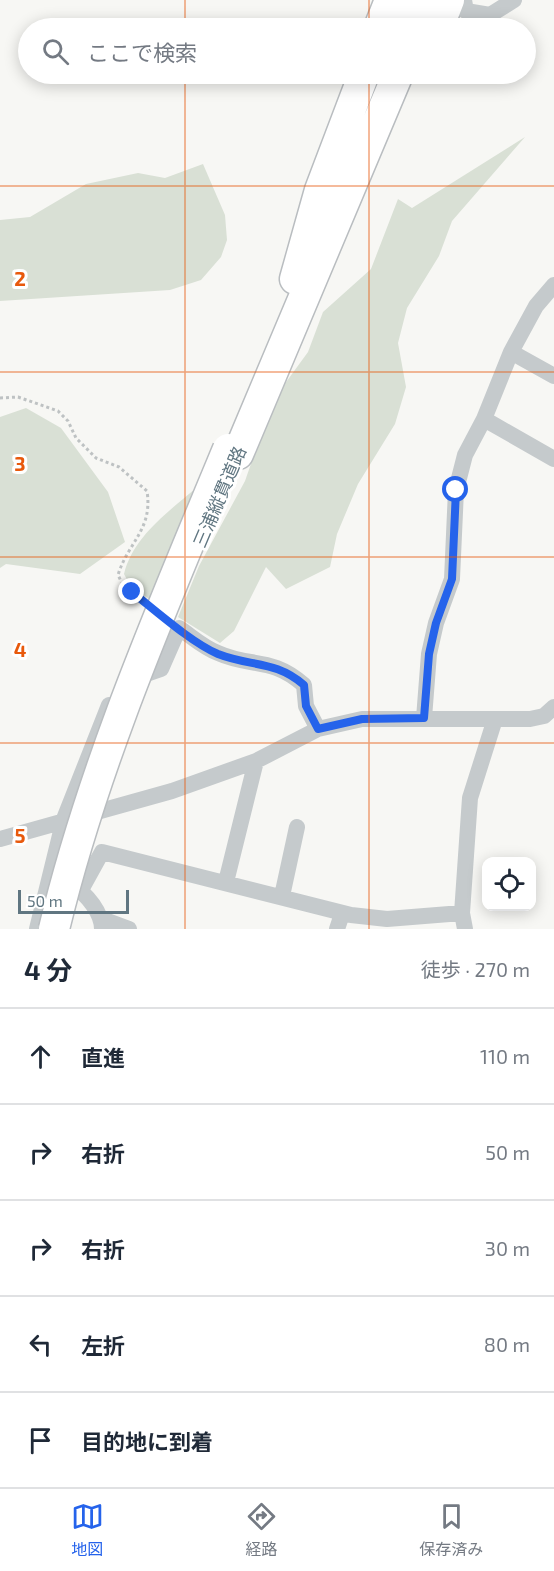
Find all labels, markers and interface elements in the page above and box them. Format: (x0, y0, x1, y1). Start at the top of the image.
search box (18, 18, 536, 84)
icon: search (39, 35, 72, 68)
text: ここで検索 (87, 39, 197, 65)
text: 2 (14, 266, 26, 290)
street label: 三浦縦貫道路 (188, 443, 250, 551)
text: 3 (14, 451, 26, 475)
route start (442, 476, 468, 502)
route end (118, 578, 144, 604)
text: 4 (14, 637, 27, 661)
text: 5 (14, 823, 26, 847)
map controls (482, 857, 536, 911)
button: locate (482, 857, 536, 911)
scale bar (18, 887, 129, 914)
text: 50 m (27, 891, 63, 910)
text: 4 分 (24, 954, 72, 985)
text: 徒歩 · 270 m (421, 957, 530, 981)
icon: ahead (24, 1040, 57, 1073)
text: 直進 (81, 1044, 125, 1070)
text: 110 m (480, 1044, 530, 1068)
icon: right (24, 1136, 57, 1169)
text: 右折 (81, 1140, 125, 1166)
text: 50 m (485, 1140, 530, 1164)
icon: right (24, 1232, 57, 1265)
text: 右折 (81, 1236, 125, 1262)
text: 30 m (485, 1236, 530, 1260)
icon: left (24, 1328, 57, 1361)
text: 左折 (81, 1332, 125, 1358)
text: 80 m (484, 1332, 530, 1356)
icon: arrive (24, 1424, 57, 1457)
text: 目的地に到着 (81, 1428, 213, 1454)
tab: 地図 (71, 1500, 104, 1560)
tab: 経路 (245, 1500, 278, 1560)
tab: 保存済み (419, 1500, 483, 1560)

